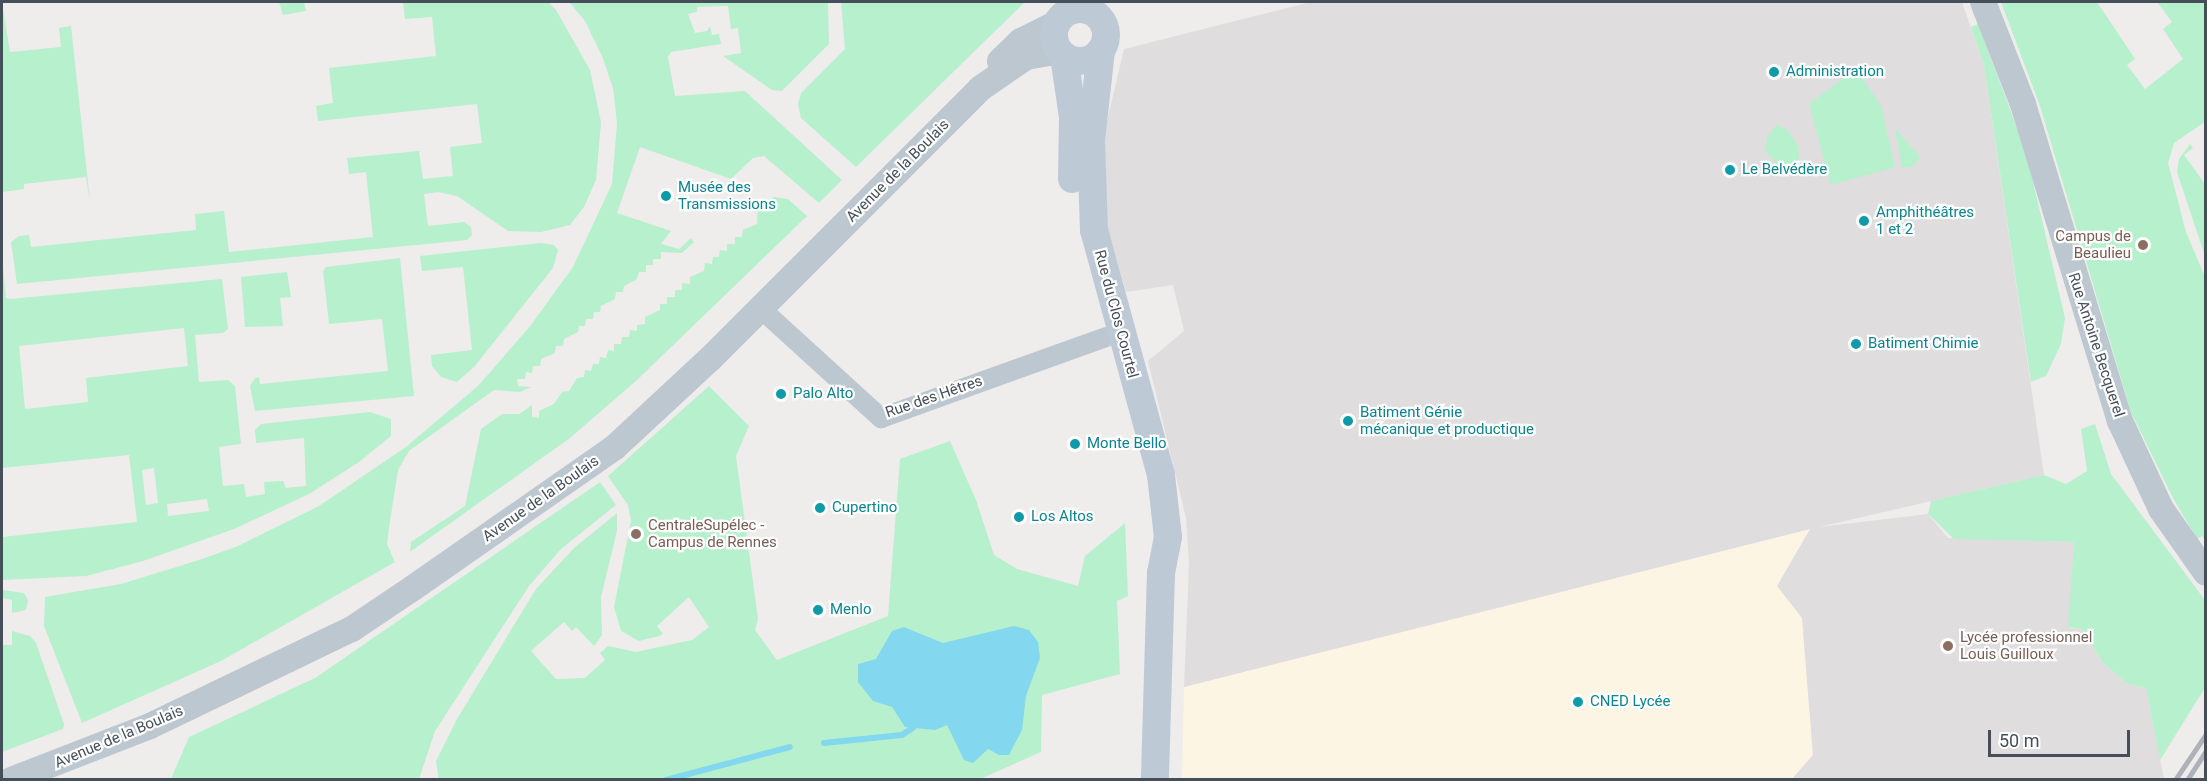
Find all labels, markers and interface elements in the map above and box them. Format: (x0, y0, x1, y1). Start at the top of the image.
place label: Administration (1786, 63, 1884, 81)
marker: Administration (1767, 65, 1781, 79)
street label: Avenue de la Boulais (843, 116, 953, 226)
place label: Le Belvédère (1742, 161, 1827, 179)
marker: Le Belvédère (1723, 163, 1737, 177)
place label: Musée des Transmissions (678, 178, 776, 213)
marker: Musée des Transmissions (659, 189, 673, 203)
place label: Amphithéâtres 1 et 2 (1876, 203, 1974, 238)
marker: Amphithéâtres 1 et 2 (1857, 214, 1871, 228)
place label: Campus de Beaulieu (2055, 227, 2131, 262)
marker: Campus de Beaulieu (2136, 238, 2150, 252)
street label: Rue du Clos Courtel (1090, 248, 1142, 380)
street label: Rue Antoine Becquerel (2064, 271, 2128, 419)
place label: Batiment Chimie (1868, 335, 1979, 353)
marker: Batiment Chimie (1849, 337, 1863, 351)
street label: Rue des Hêtres (883, 372, 985, 422)
place label: Palo Alto (793, 385, 853, 403)
marker: Palo Alto (774, 387, 788, 401)
place label: Batiment Génie mécanique et productique (1360, 403, 1534, 438)
marker: Batiment Génie mécanique et productique (1341, 414, 1355, 428)
place label: Monte Bello (1087, 435, 1167, 453)
marker: Monte Bello (1068, 437, 1082, 451)
street label: Avenue de la Boulais (479, 452, 603, 546)
place label: Cupertino (832, 499, 897, 517)
marker: Cupertino (813, 501, 827, 515)
place label: Los Altos (1031, 508, 1094, 526)
marker: Los Altos (1012, 510, 1026, 524)
place label: CentraleSupélec - Campus de Rennes (648, 516, 777, 551)
marker: CentraleSupélec - Campus de Rennes (629, 527, 643, 541)
place label: Menlo (830, 601, 872, 619)
marker: Menlo (811, 603, 825, 617)
place label: Lycée professionnel Louis Guilloux (1960, 628, 2092, 663)
marker: Lycée professionnel Louis Guilloux (1941, 639, 1955, 653)
place label: CNED Lycée (1590, 693, 1670, 711)
marker: CNED Lycée (1571, 695, 1585, 709)
street label: Avenue de la Boulais (52, 702, 186, 772)
scale bar (1991, 718, 2134, 756)
text: 50 m (1999, 730, 2039, 751)

